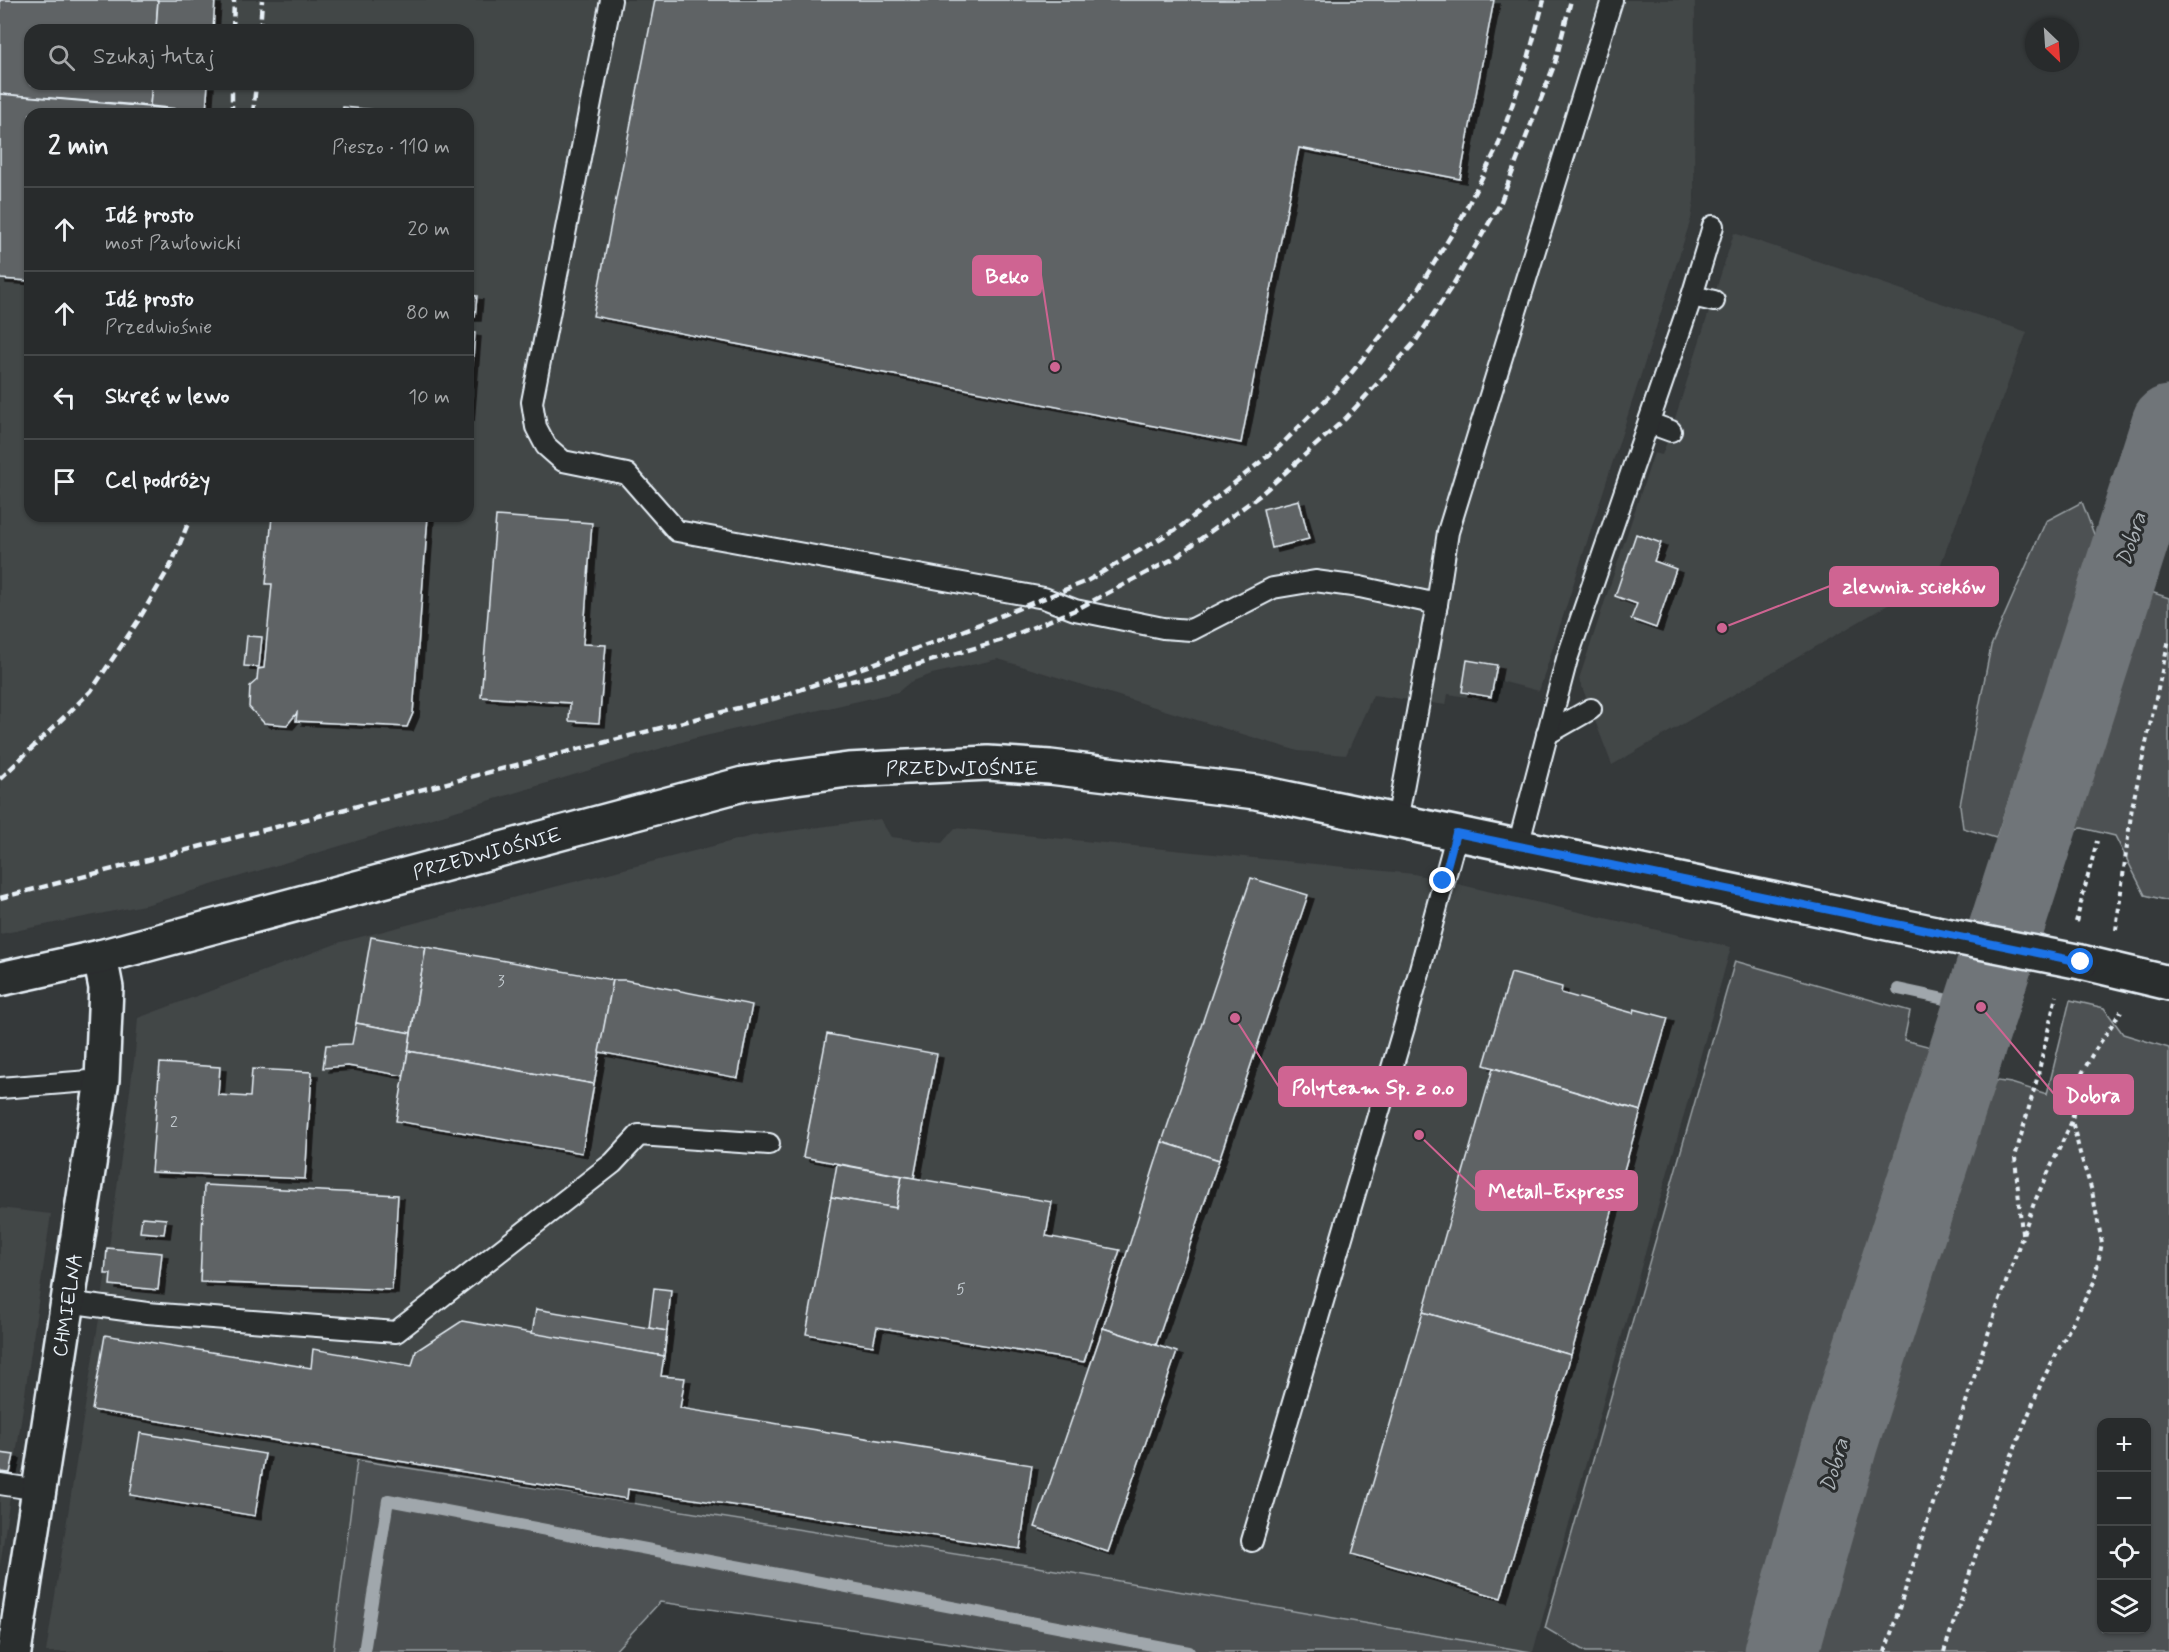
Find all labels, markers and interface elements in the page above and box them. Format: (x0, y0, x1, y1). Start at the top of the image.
north arrow (2025, 18, 2079, 72)
search box (24, 24, 474, 90)
icon: search (45, 41, 78, 74)
text: Szukaj tutaj (93, 43, 215, 71)
text: 2 min (48, 130, 109, 164)
text: Pieszo · 110 m (332, 134, 450, 161)
text: Idź prosto (105, 202, 194, 230)
icon: ahead (48, 213, 81, 246)
text: 20 m (407, 216, 450, 243)
text: most Pawłowicki (105, 230, 241, 257)
callout: Beko (973, 256, 1041, 295)
text: Beko (985, 263, 1029, 291)
text: Idź prosto (105, 286, 194, 314)
icon: ahead (48, 297, 81, 330)
text: 80 m (406, 300, 450, 327)
text: Przedwiośnie (105, 314, 212, 341)
icon: left (48, 381, 81, 414)
text: Skręć w lewo (105, 383, 230, 411)
text: 10 m (408, 384, 450, 411)
icon: arrive (48, 465, 81, 498)
text: Cel podróży (105, 467, 210, 495)
water label: Dobra (2110, 509, 2154, 570)
callout: zlewnia scieków (1830, 567, 1998, 606)
text: zlewnia scieków (1842, 573, 1986, 601)
street label: PRZEDWIOŚNIE (886, 756, 1038, 783)
street label: PRZEDWIOŚNIE (410, 822, 565, 887)
route end (1429, 867, 1455, 893)
route start (2067, 948, 2093, 974)
house number: 3 (497, 971, 505, 992)
callout: Polyteam Sp. z o.o (1279, 1067, 1466, 1106)
text: Polyteam Sp. z o.o (1292, 1074, 1454, 1102)
callout: Dobra (2054, 1075, 2133, 1114)
text: Dobra (2066, 1082, 2120, 1110)
house number: 2 (170, 1112, 178, 1133)
callout: Metall-Express (1476, 1171, 1637, 1210)
text: Metall-Express (1488, 1178, 1625, 1206)
street label: CHMIELNA (47, 1251, 90, 1359)
house number: 5 (956, 1279, 966, 1300)
map controls (2097, 1418, 2151, 1634)
button: + (2097, 1418, 2151, 1472)
water label: Dobra (1814, 1435, 1856, 1495)
button: − (2097, 1472, 2151, 1526)
button: locate (2097, 1526, 2151, 1580)
button: layers (2097, 1580, 2151, 1634)

